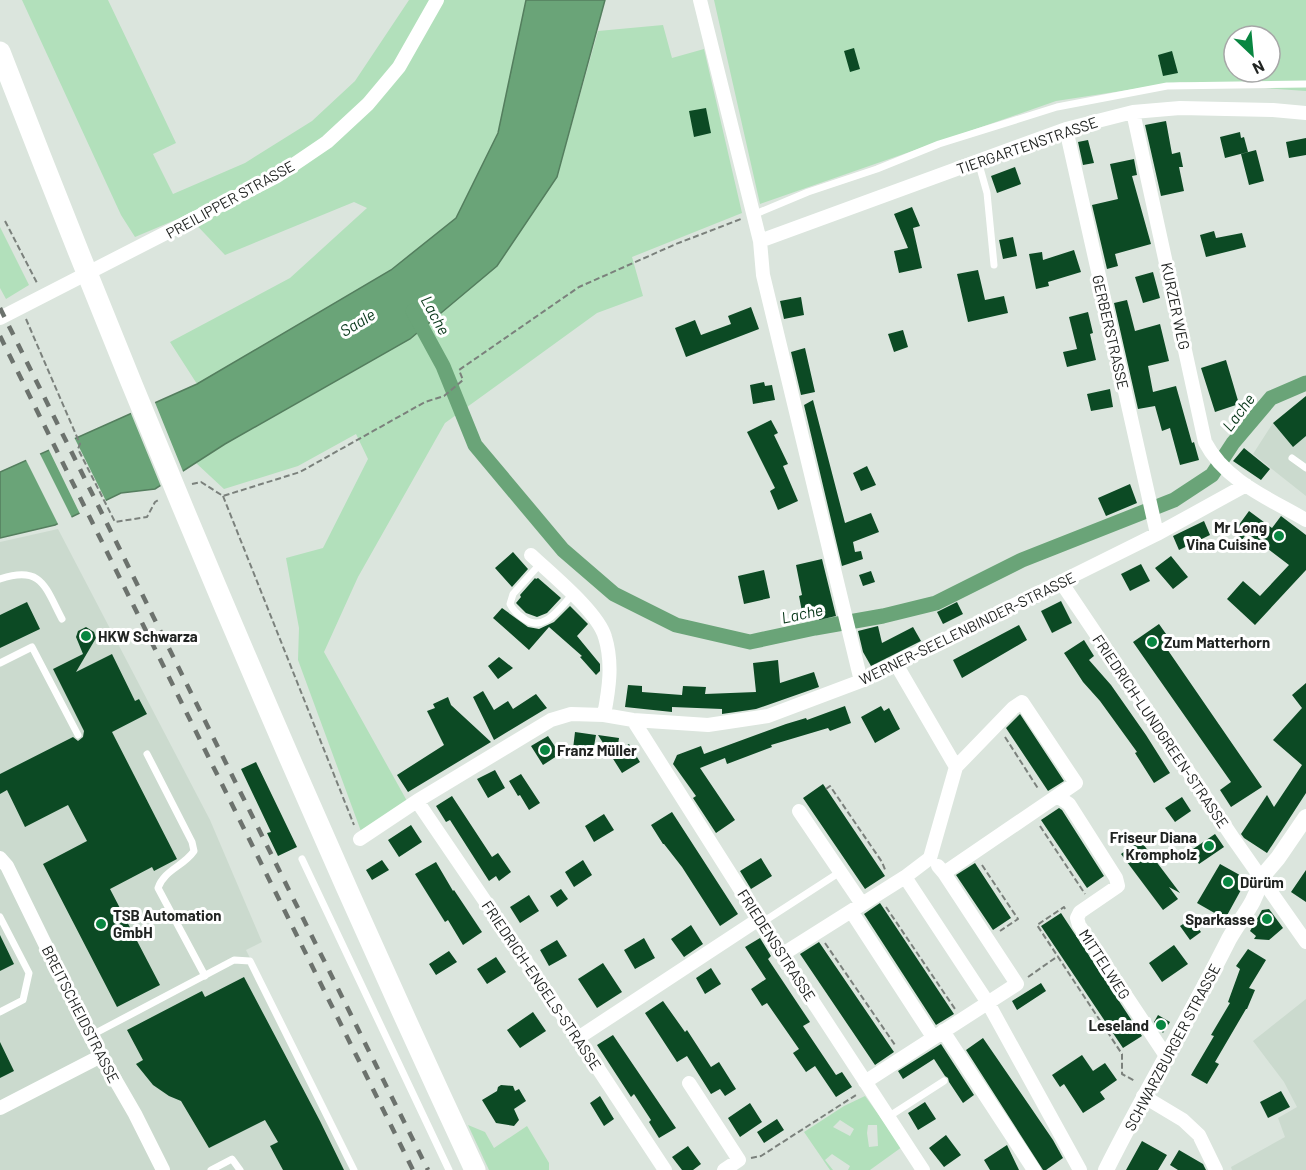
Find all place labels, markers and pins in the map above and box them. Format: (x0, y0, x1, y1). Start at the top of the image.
place label: Mr Long Vina Cuisine (1186, 518, 1267, 553)
marker: Mr Long Vina Cuisine (1272, 529, 1286, 543)
place label: HKW Schwarza (98, 627, 198, 645)
marker: HKW Schwarza (79, 629, 93, 643)
place label: Zum Matterhorn (1164, 633, 1270, 651)
marker: Zum Matterhorn (1145, 635, 1159, 649)
place label: Franz Müller (557, 741, 637, 759)
marker: Franz Müller (538, 743, 552, 757)
place label: Friseur Diana Krompholz (1110, 828, 1197, 863)
marker: Friseur Diana Krompholz (1202, 839, 1216, 853)
place label: Dürüm (1240, 873, 1284, 891)
marker: Dürüm (1221, 875, 1235, 889)
place label: TSB Automation GmbH (113, 906, 221, 941)
place label: Sparkasse (1185, 910, 1255, 928)
marker: Sparkasse (1260, 912, 1274, 926)
marker: TSB Automation GmbH (94, 917, 108, 931)
place label: Leseland (1088, 1016, 1149, 1034)
marker: Leseland (1154, 1018, 1168, 1032)

